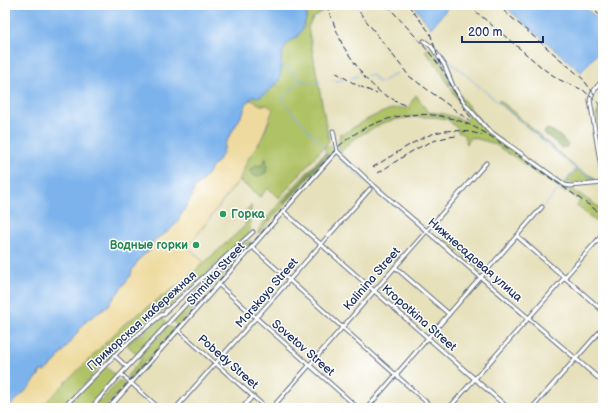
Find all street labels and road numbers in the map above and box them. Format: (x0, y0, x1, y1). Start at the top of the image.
street label: Нижнесадовая улица (425, 215, 525, 305)
street label: Shmidta Street (184, 239, 248, 309)
street label: Kalinina Street (340, 244, 404, 314)
street label: Morskaya Street (233, 255, 302, 331)
street label: Приморская набережная (84, 268, 200, 374)
street label: Kropotkina Street (379, 281, 460, 355)
street label: Sovetov Street (268, 317, 338, 380)
street label: Pobedy Street (195, 332, 262, 393)

